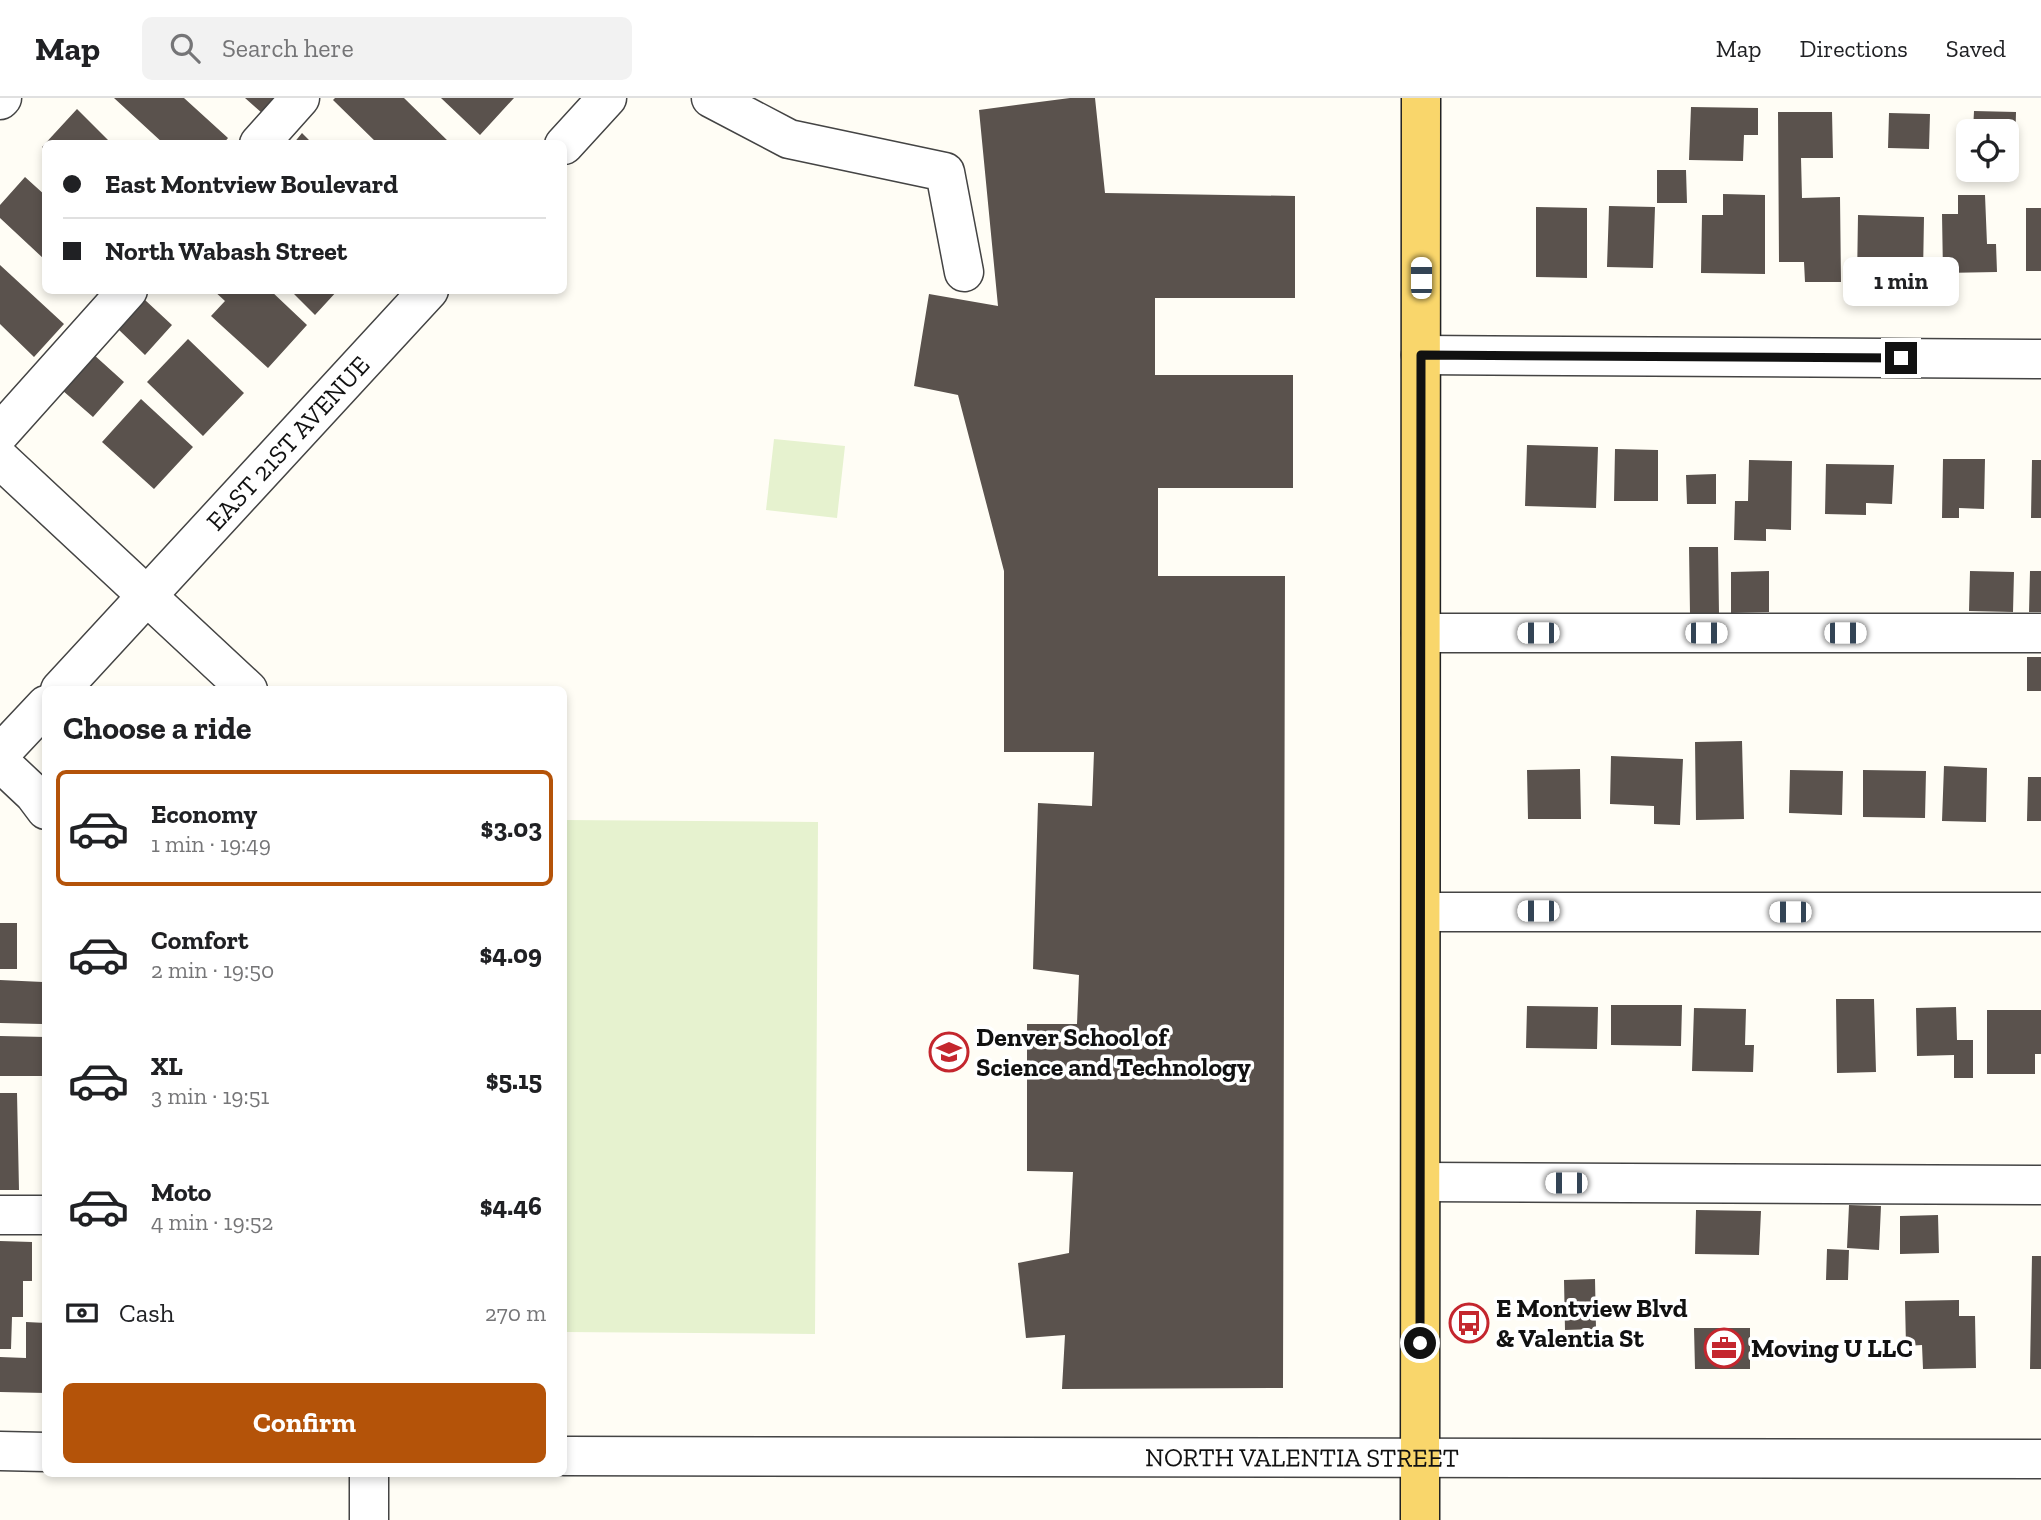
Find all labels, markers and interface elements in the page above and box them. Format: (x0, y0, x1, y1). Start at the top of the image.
search box (142, 17, 632, 80)
text: Map (35, 29, 100, 68)
icon: search (166, 29, 204, 67)
text: Search here (222, 32, 354, 64)
text: Map (1716, 34, 1762, 63)
text: Directions (1800, 34, 1908, 63)
text: Saved (1946, 34, 2006, 63)
map controls (1956, 119, 2019, 182)
button: locate (1956, 119, 2019, 182)
text: East Montview Boulevard (105, 168, 398, 200)
text: North Wabash Street (105, 235, 347, 267)
car (1411, 257, 1432, 299)
callout: 1 min (1843, 257, 1959, 306)
text: 1 min (1874, 267, 1928, 295)
route end (1885, 342, 1917, 374)
street label: EAST 21ST AVENUE (199, 349, 376, 537)
car (1518, 623, 1560, 644)
car (1686, 623, 1728, 644)
car (1825, 623, 1867, 644)
text: Choose a ride (63, 709, 251, 747)
icon: car (67, 797, 130, 860)
text: Economy (151, 798, 257, 830)
text: $3.03 (481, 812, 542, 844)
text: 1 min · 19:49 (151, 830, 271, 858)
car (1518, 901, 1560, 922)
car (1770, 902, 1812, 923)
icon: car (67, 923, 130, 986)
text: Comfort (151, 924, 248, 956)
text: $4.09 (480, 938, 542, 970)
text: 2 min · 19:50 (151, 956, 274, 984)
place label: Denver School of Science and Technology (976, 1021, 1251, 1083)
school or university icon: Denver School of Science and Technology (928, 1031, 970, 1073)
icon: car (67, 1049, 130, 1112)
text: XL (151, 1050, 183, 1082)
text: $5.15 (486, 1064, 542, 1096)
text: 3 min · 19:51 (151, 1082, 269, 1110)
car (1546, 1173, 1588, 1194)
icon: car (67, 1175, 130, 1238)
text: Moto (151, 1176, 211, 1208)
text: $4.46 (480, 1190, 542, 1222)
text: 4 min · 19:52 (151, 1208, 273, 1236)
place label: E Montview Blvd & Valentia St (1496, 1292, 1688, 1354)
icon: cash (63, 1294, 101, 1332)
text: Cash (119, 1297, 174, 1329)
text: 270 m (485, 1299, 546, 1327)
bus stop icon: E Montview Blvd & Valentia St (1448, 1302, 1490, 1344)
route start (1404, 1327, 1436, 1359)
office icon: Moving U LLC (1703, 1327, 1745, 1369)
place label: Moving U LLC (1751, 1332, 1913, 1364)
button: Confirm (63, 1383, 546, 1463)
street label: NORTH VALENTIA STREET (1145, 1441, 1459, 1474)

